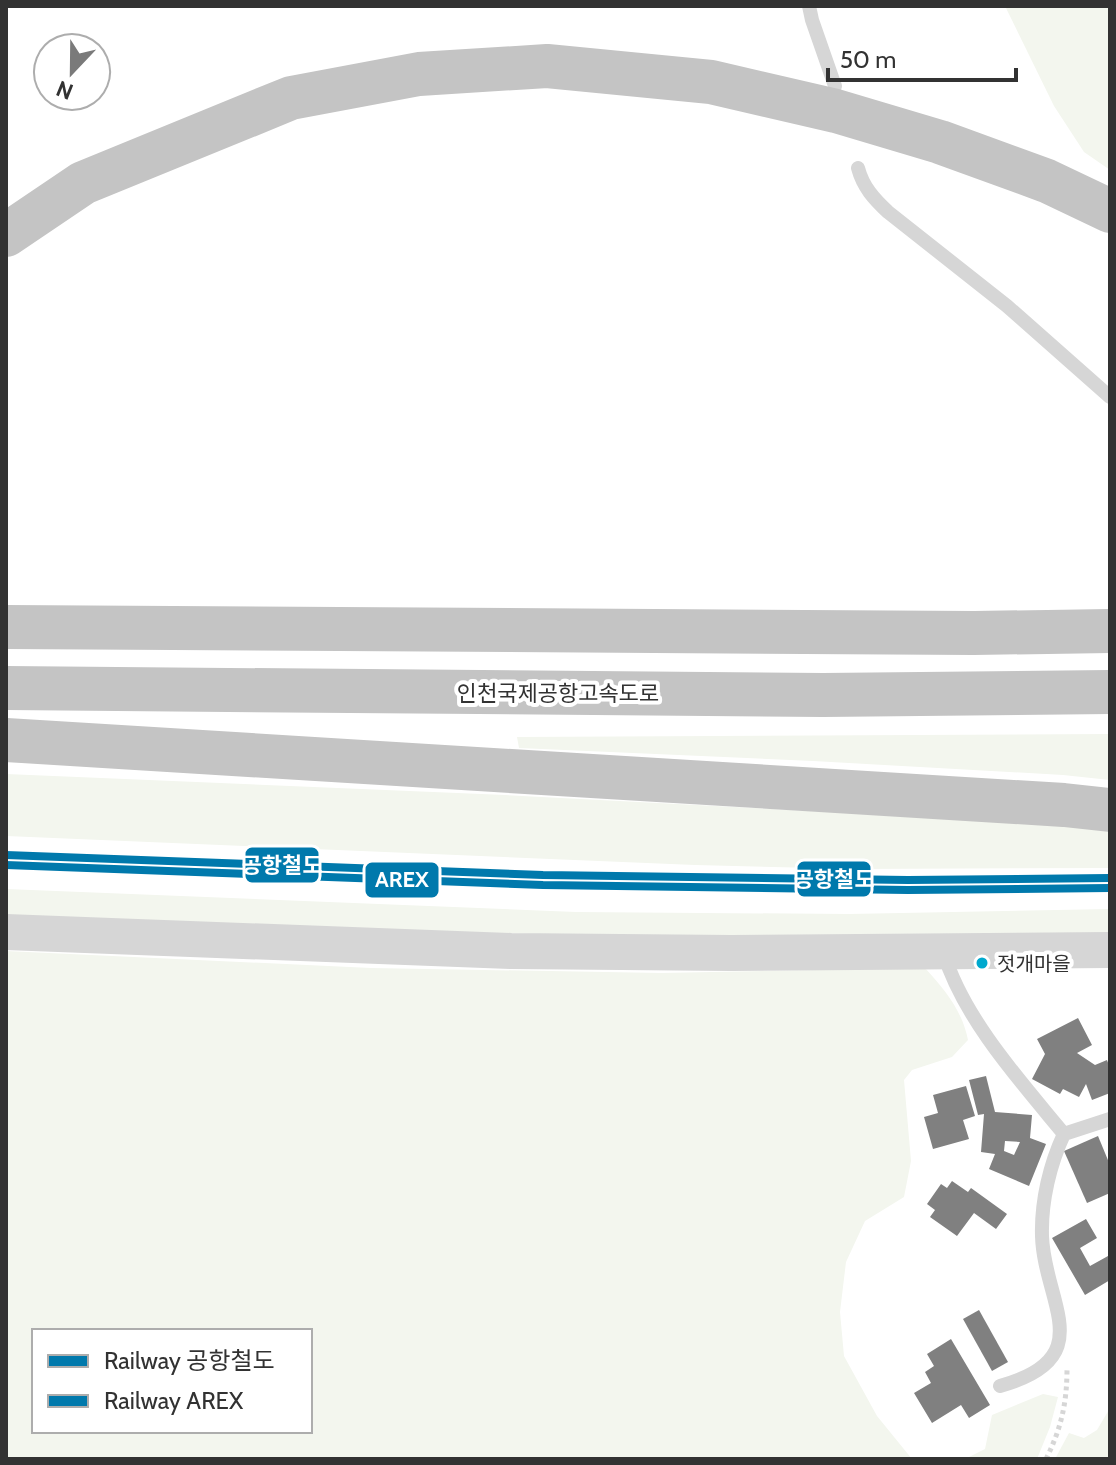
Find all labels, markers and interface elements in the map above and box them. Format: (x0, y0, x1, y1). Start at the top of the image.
north arrow (32, 32, 112, 112)
scale bar (828, 32, 1016, 82)
text: 50 m (840, 45, 896, 74)
text: N (52, 75, 77, 106)
street label: 인천국제공항고속도로 (457, 680, 659, 707)
line badge: 공항철도 (244, 846, 320, 884)
text: 공항철도 (242, 852, 322, 879)
line badge: 공항철도 (796, 860, 872, 898)
line badge: AREX (364, 861, 440, 899)
text: AREX (375, 866, 429, 893)
text: 공항철도 (794, 866, 874, 893)
place label: 젓개마을 (997, 952, 1071, 976)
marker: 젓개마을 (974, 955, 990, 971)
legend (32, 1329, 312, 1433)
text: Railway 공항철도 (104, 1346, 275, 1375)
text: Railway AREX (104, 1386, 244, 1415)

